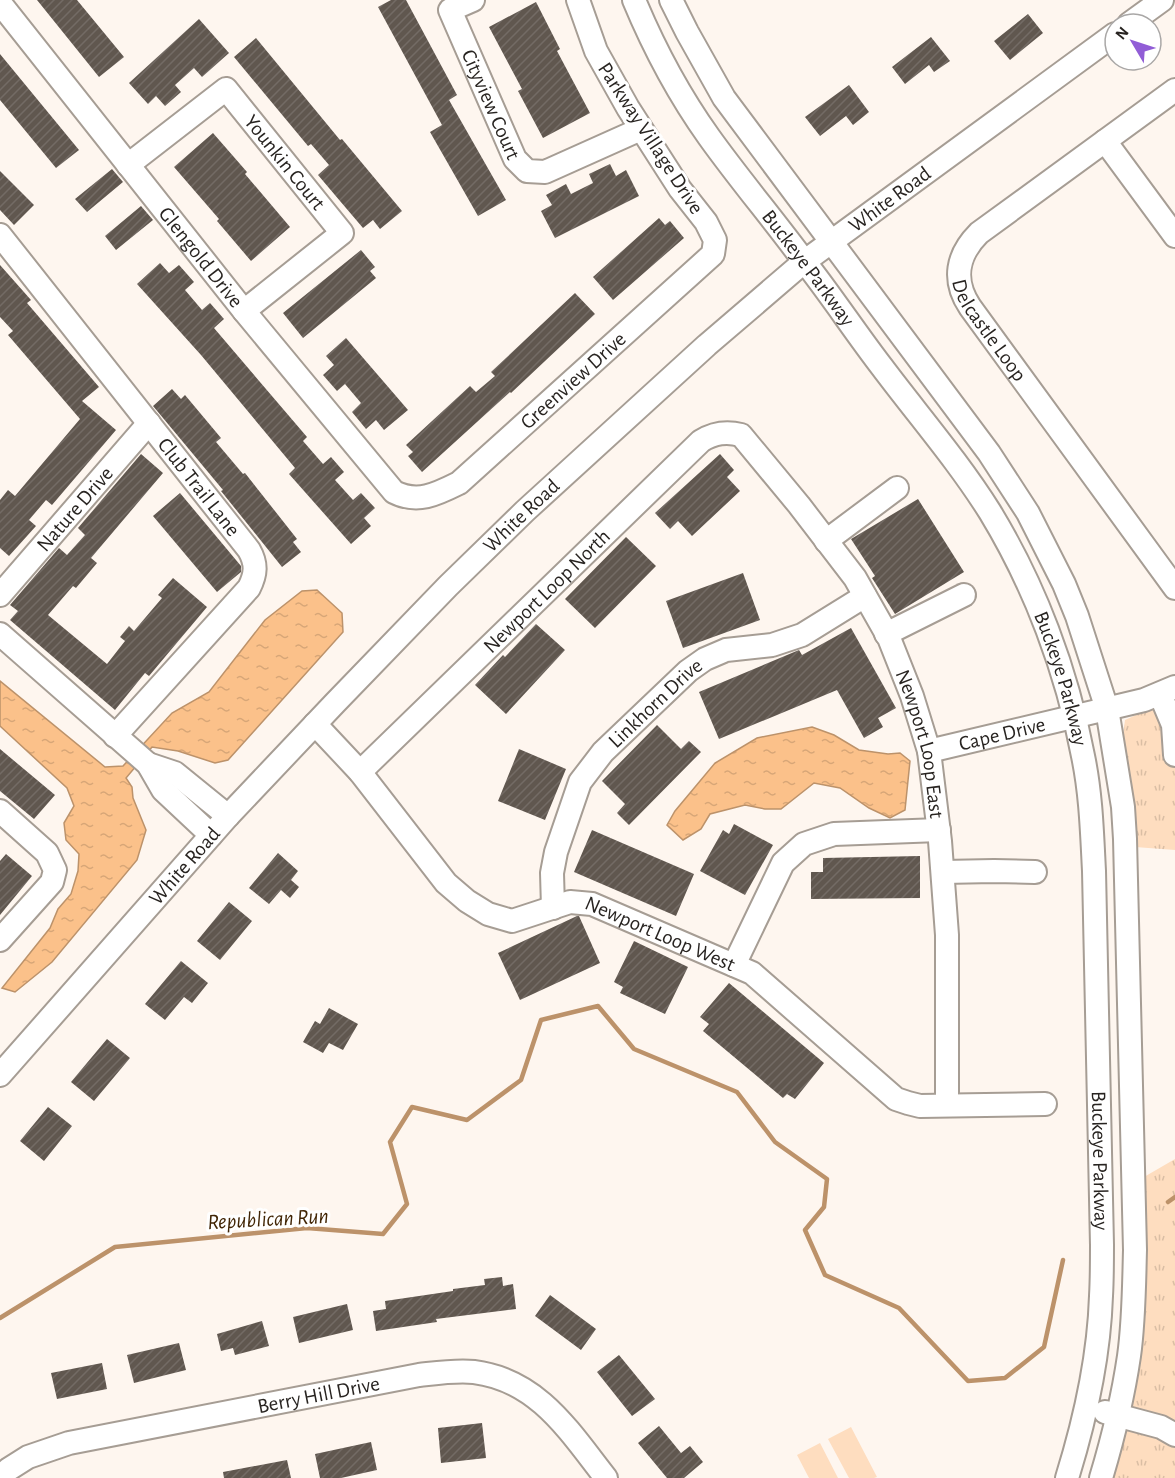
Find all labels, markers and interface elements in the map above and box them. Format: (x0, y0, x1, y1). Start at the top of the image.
north arrow (1103, 12, 1163, 72)
text: N (1112, 24, 1132, 43)
street label: Cityview Court (458, 46, 524, 163)
street label: Parkway Village Drive (594, 59, 707, 218)
street label: Younkin Court (240, 111, 329, 214)
street label: White Road (845, 163, 935, 236)
street label: Glengold Drive (155, 203, 247, 312)
street label: Buckeye Parkway (758, 206, 858, 330)
street label: Delcastle Loop (948, 277, 1030, 385)
street label: Greenview Drive (517, 328, 630, 433)
street label: Club Trail Lane (154, 434, 244, 540)
street label: Nature Drive (33, 463, 117, 556)
street label: White Road (479, 475, 564, 556)
street label: Newport Loop North (480, 525, 614, 657)
street label: Buckeye Parkway (1030, 608, 1091, 748)
street label: Linkhorn Drive (605, 654, 706, 752)
street label: Newport Loop East (892, 667, 947, 820)
street label: Cape Drive (957, 714, 1047, 755)
street label: White Road (145, 823, 224, 909)
street label: Newport Loop West (582, 892, 738, 975)
street label: Buckeye Parkway (1088, 1091, 1112, 1231)
water label: Republican Run (207, 1205, 329, 1234)
street label: Berry Hill Drive (256, 1373, 381, 1417)

